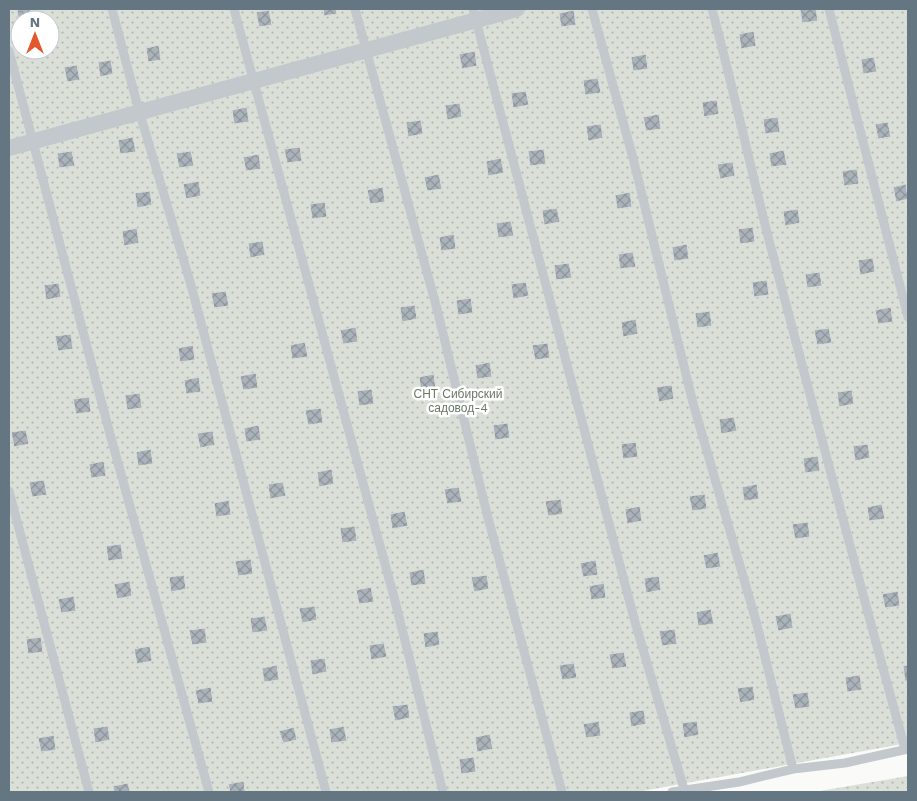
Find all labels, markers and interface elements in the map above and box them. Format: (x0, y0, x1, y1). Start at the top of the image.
north arrow (10, 10, 60, 60)
text: N (30, 14, 40, 30)
park label: СНТ Сибирский садовод-4 (413, 387, 503, 415)

